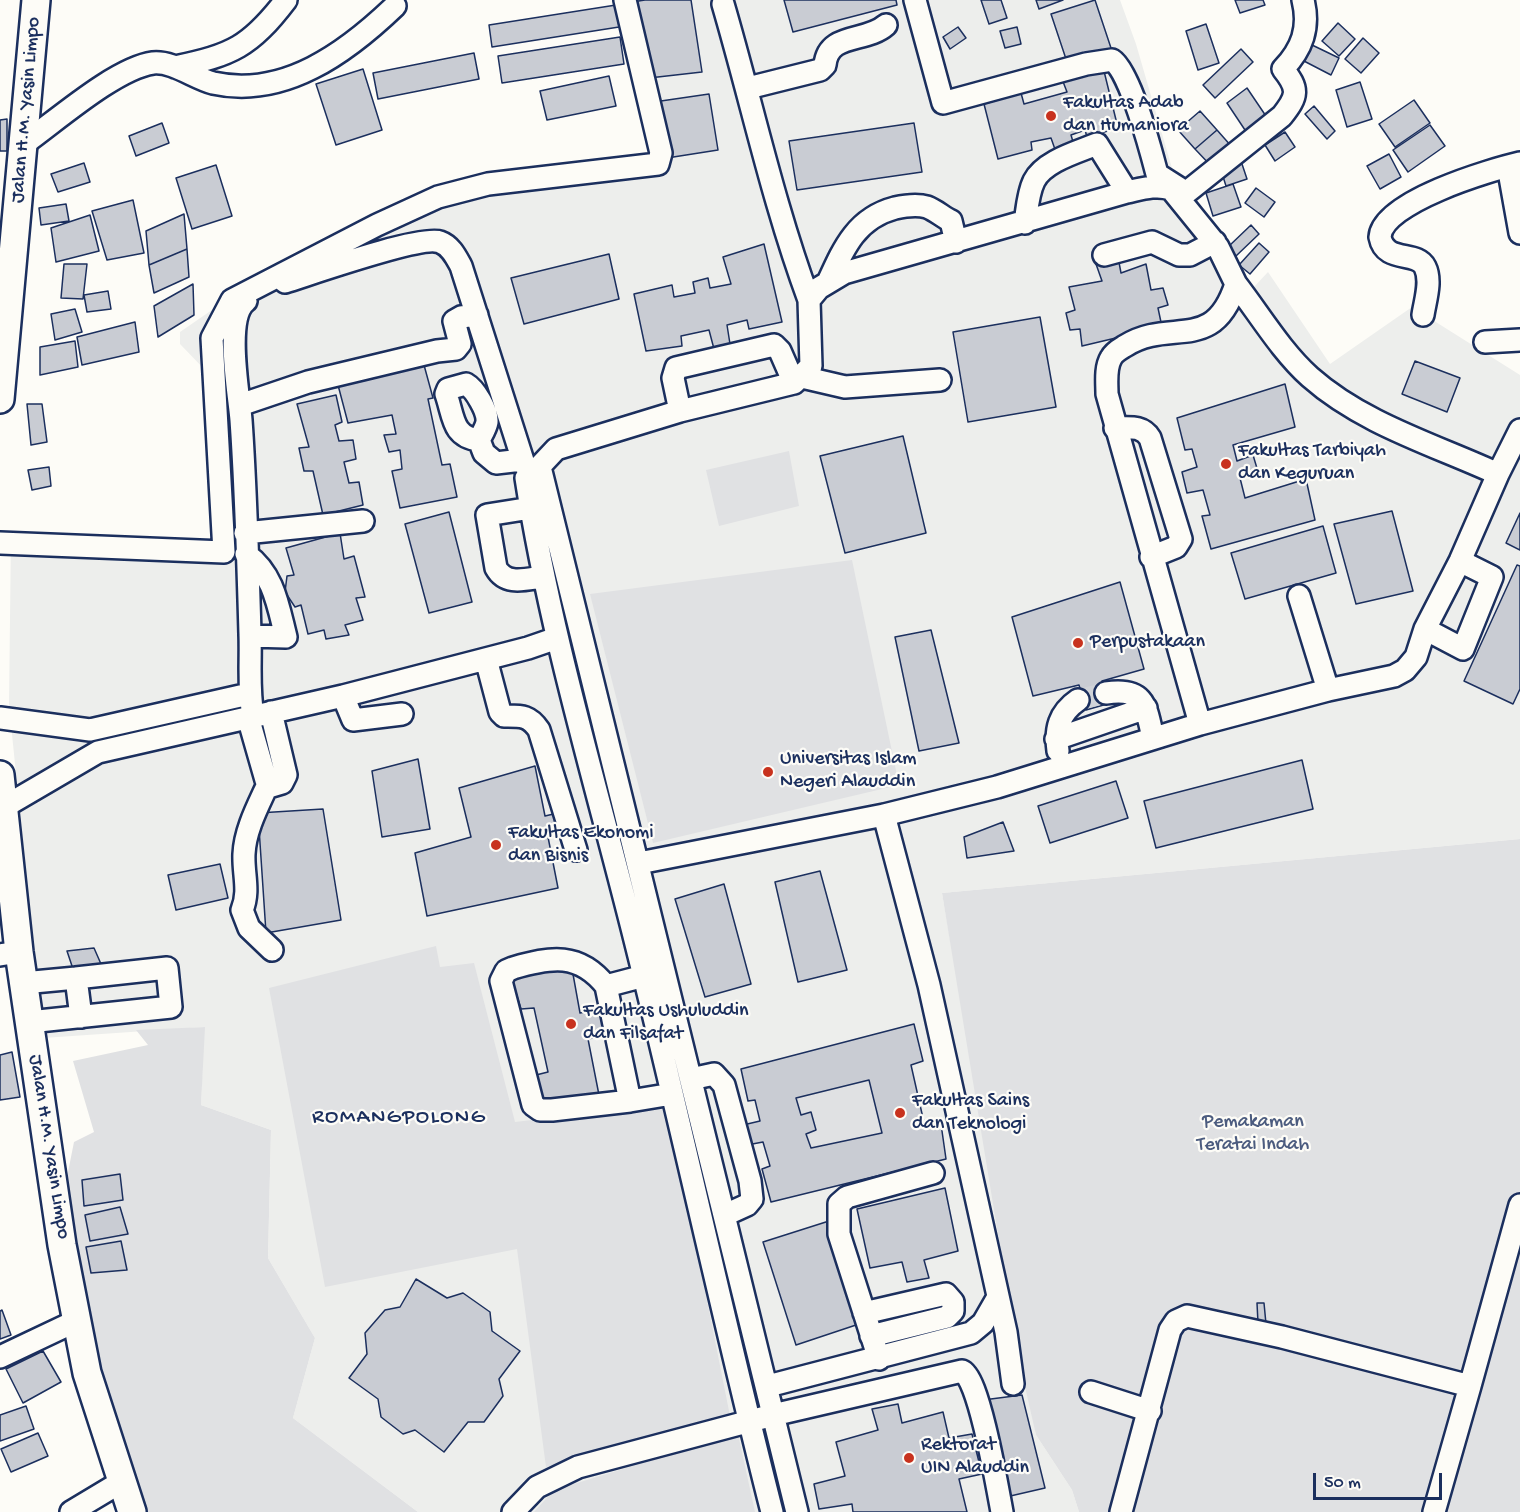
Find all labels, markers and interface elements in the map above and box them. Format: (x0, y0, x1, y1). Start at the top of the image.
street label: Jalan H.M. Yasin Limpo (7, 16, 47, 204)
place label: Fakultas Adab dan Humaniora (1063, 92, 1189, 139)
marker: Fakultas Adab dan Humaniora (1044, 109, 1058, 123)
place label: Fakultas Tarbiyah dan Keguruan (1238, 440, 1386, 487)
marker: Fakultas Tarbiyah dan Keguruan (1219, 457, 1233, 471)
place label: Perpustakaan (1090, 631, 1205, 655)
marker: Perpustakaan (1071, 636, 1085, 650)
place label: Universitas Islam Negeri Alauddin (780, 748, 917, 795)
marker: Universitas Islam Negeri Alauddin (761, 765, 775, 779)
place label: Fakultas Ekonomi dan Bisnis (508, 822, 654, 869)
marker: Fakultas Ekonomi dan Bisnis (489, 838, 503, 852)
place label: Fakultas Ushuluddin dan Filsafat (583, 1000, 749, 1047)
marker: Fakultas Ushuluddin dan Filsafat (564, 1017, 578, 1031)
street label: Jalan H.M. Yasin Limpo (22, 1053, 74, 1241)
place label: Fakultas Sains dan Teknologi (912, 1090, 1029, 1137)
district label: ROMANGPOLONG (312, 1106, 486, 1132)
marker: Fakultas Sains dan Teknologi (893, 1106, 907, 1120)
park label: Pemakaman Teratai Indah (1197, 1111, 1309, 1158)
place label: Rektorat UIN Alauddin (921, 1434, 1029, 1481)
marker: Rektorat UIN Alauddin (902, 1451, 916, 1465)
scale bar (1316, 1461, 1445, 1499)
text: 50 m (1324, 1473, 1361, 1494)

